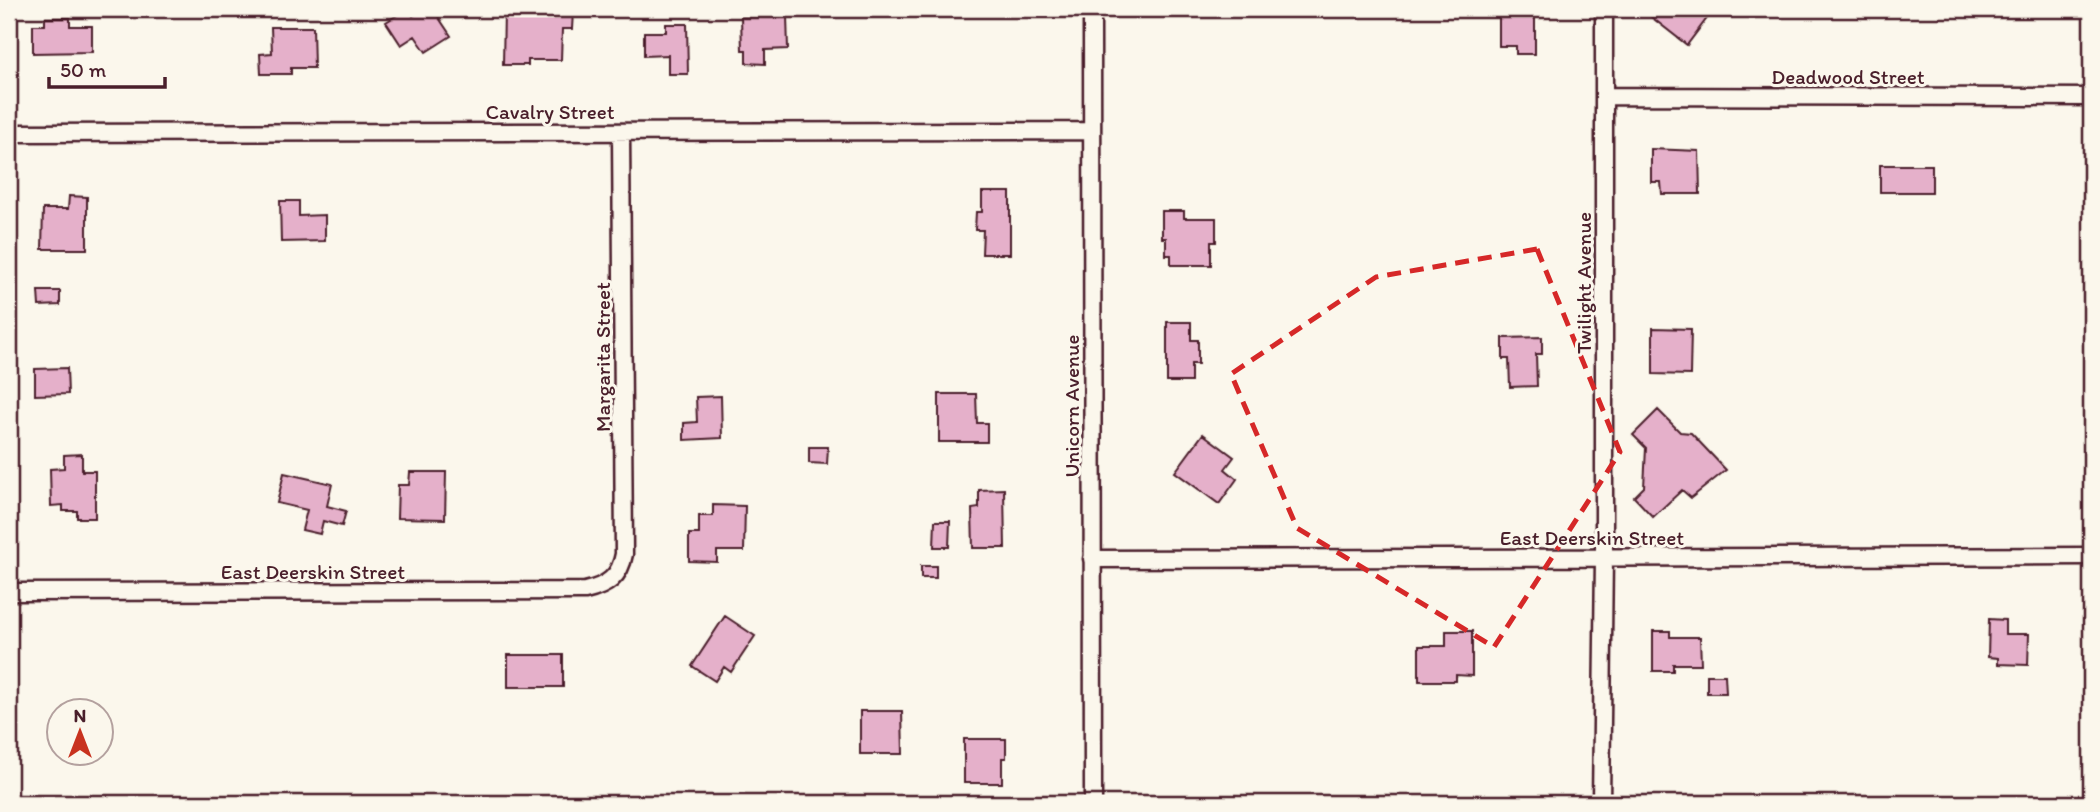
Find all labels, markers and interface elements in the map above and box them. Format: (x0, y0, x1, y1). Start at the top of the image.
scale bar (49, 46, 164, 90)
text: 50 m (60, 57, 107, 82)
street label: Deadwood Street (1771, 64, 1925, 89)
street label: Cavalry Street (485, 99, 615, 124)
street label: Twilight Avenue (1571, 212, 1596, 354)
street label: Margarita Street (590, 282, 615, 432)
street label: Unicorn Avenue (1059, 334, 1084, 478)
street label: East Deerskin Street (1500, 525, 1684, 550)
street label: East Deerskin Street (221, 559, 405, 584)
north arrow (46, 696, 116, 766)
text: N (74, 704, 86, 727)

